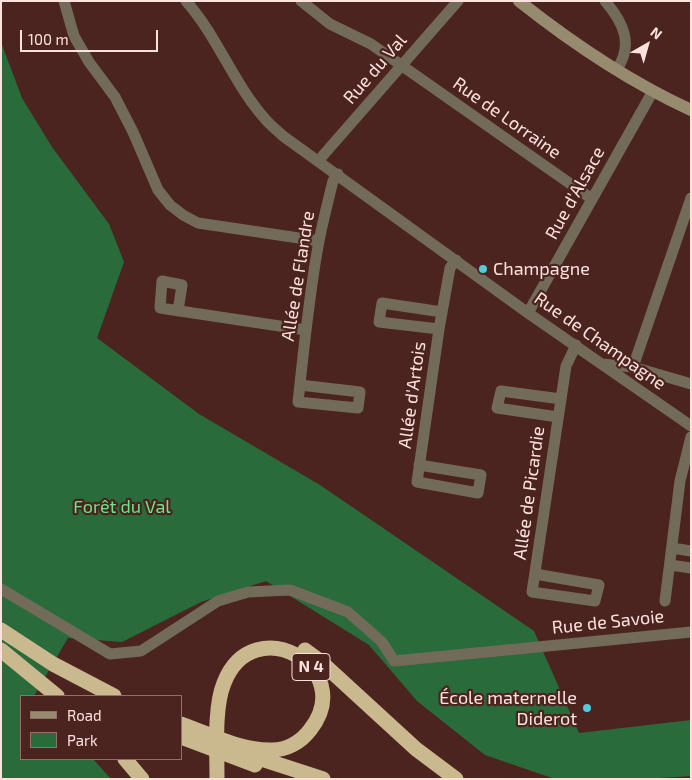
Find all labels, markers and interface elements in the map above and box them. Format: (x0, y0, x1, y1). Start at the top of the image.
scale bar (22, 20, 160, 52)
north arrow (622, 20, 672, 70)
text: N (647, 23, 666, 43)
text: 100 m (28, 30, 69, 48)
street label: Rue du Val (339, 30, 411, 108)
street label: Rue de Lorraine (449, 73, 565, 163)
street label: Rue d'Alsace (541, 143, 609, 243)
street label: Allée de Flandre (277, 209, 319, 343)
place label: Champagne (493, 258, 590, 280)
marker: Champagne (477, 263, 489, 275)
street label: Rue de Champagne (530, 287, 670, 395)
street label: Allée d'Artois (394, 340, 430, 450)
street label: Allée de Picardie (509, 425, 549, 561)
park label: Forêt du Val (73, 496, 171, 518)
street label: Rue de Savoie (551, 605, 665, 639)
road number: N 4 (292, 654, 330, 680)
place label: École maternelle Diderot (439, 687, 577, 730)
legend (20, 695, 182, 760)
marker: École maternelle Diderot (581, 702, 593, 714)
text: Road (67, 706, 102, 724)
text: Park (67, 731, 98, 749)

